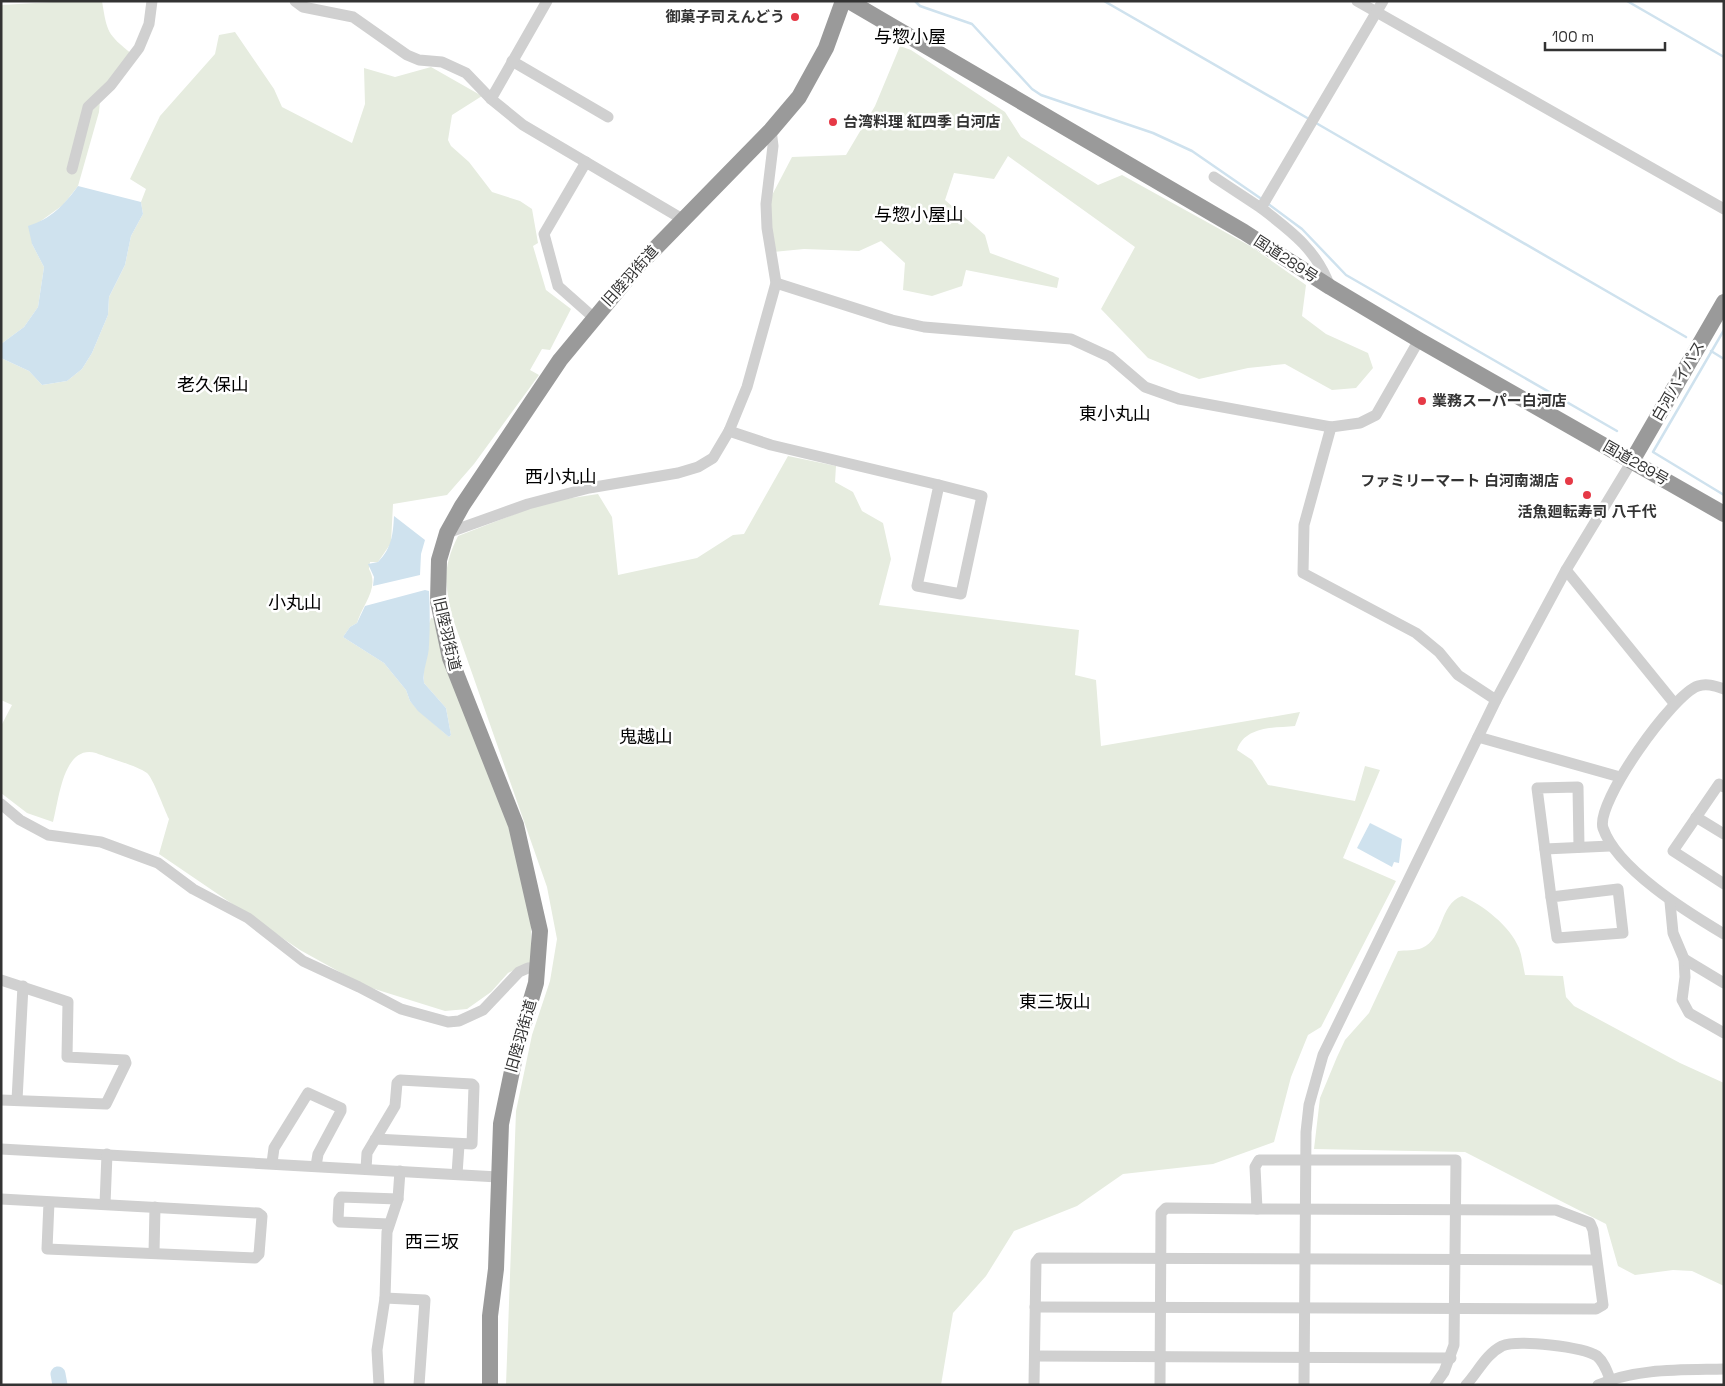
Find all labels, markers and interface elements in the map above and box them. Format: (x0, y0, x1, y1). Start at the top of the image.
place label: 御菓子司えんどう (665, 7, 785, 26)
marker: 御菓子司えんどう (789, 11, 801, 23)
scale bar (1545, 20, 1665, 52)
district label: 与惣小屋 (874, 25, 946, 48)
text: 100 m (1552, 27, 1594, 46)
place label: 台湾料理 紅四季 白河店 (843, 112, 1001, 131)
marker: 台湾料理 紅四季 白河店 (827, 116, 839, 128)
district label: 与惣小屋山 (874, 203, 964, 226)
street label: 国道289号 (1251, 231, 1322, 286)
street label: 旧陸羽街道 (597, 241, 662, 310)
street label: 白河バイパス (1647, 337, 1708, 424)
district label: 老久保山 (177, 373, 249, 396)
place label: 業務スーパー白河店 (1432, 391, 1567, 410)
marker: 業務スーパー白河店 (1416, 395, 1428, 407)
district label: 東小丸山 (1079, 402, 1151, 425)
street label: 国道289号 (1600, 436, 1672, 489)
district label: 西小丸山 (525, 465, 597, 488)
place label: ファミリーマート 白河南湖店 (1360, 471, 1559, 490)
marker: ファミリーマート 白河南湖店 (1563, 475, 1575, 487)
marker: 活魚廻転寿司 八千代 (1581, 489, 1593, 501)
place label: 活魚廻転寿司 八千代 (1518, 502, 1656, 521)
district label: 小丸山 (268, 591, 322, 614)
street label: 旧陸羽街道 (430, 595, 465, 673)
district label: 鬼越山 (619, 725, 673, 748)
district label: 東三坂山 (1019, 990, 1091, 1013)
street label: 旧陸羽街道 (501, 997, 540, 1075)
district label: 西三坂 (405, 1230, 459, 1253)

